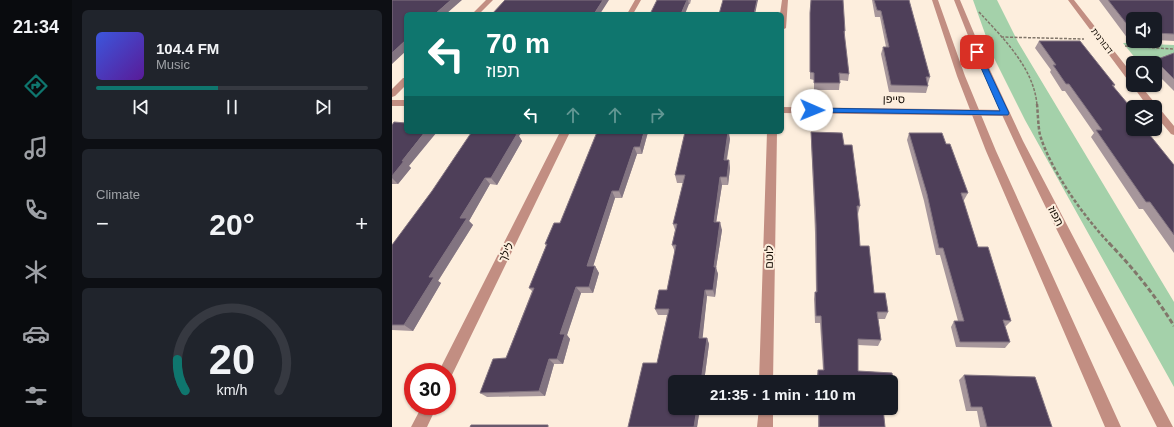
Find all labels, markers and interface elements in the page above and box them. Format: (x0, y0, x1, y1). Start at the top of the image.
map controls (1126, 12, 1162, 136)
button: sound (1126, 12, 1162, 48)
text: 21:34 (13, 17, 59, 37)
street label: דבורנית (1089, 26, 1115, 56)
icon: left (420, 28, 472, 80)
text: 70 m (486, 28, 550, 59)
pin (960, 35, 994, 69)
text: 104.4 FM (156, 40, 219, 57)
icon: arrive (966, 41, 988, 63)
button: search (1126, 56, 1162, 92)
text: Music (156, 57, 190, 72)
text: תפוז (486, 61, 520, 81)
icon: directions (22, 72, 50, 100)
position arrow (791, 89, 833, 131)
street label: סייפן (883, 93, 905, 105)
icon: previous (130, 96, 152, 118)
icon: pause (221, 96, 243, 118)
icon: next (312, 96, 334, 118)
button: layers (1126, 100, 1162, 136)
icon: left (520, 104, 542, 126)
icon: ahead (562, 104, 584, 126)
icon: ahead (604, 104, 626, 126)
icon: right (646, 104, 668, 126)
icon: music (22, 134, 50, 162)
text: Climate (96, 187, 140, 202)
icon: phone (22, 196, 50, 224)
street label: תפוז (1046, 204, 1066, 228)
text: 20° (209, 208, 255, 241)
text: − (96, 211, 109, 236)
text: + (355, 211, 368, 236)
street label: לילך (496, 240, 516, 264)
street label: לוטם (763, 245, 775, 269)
icon: climate (22, 258, 50, 286)
icon: car (22, 320, 50, 348)
text: 20 (209, 335, 255, 382)
speed limit sign: 30 (404, 363, 456, 415)
text: km/h (217, 381, 248, 397)
icon: filters (22, 382, 50, 410)
text: 21:35 · 1 min · 110 m (710, 386, 856, 403)

